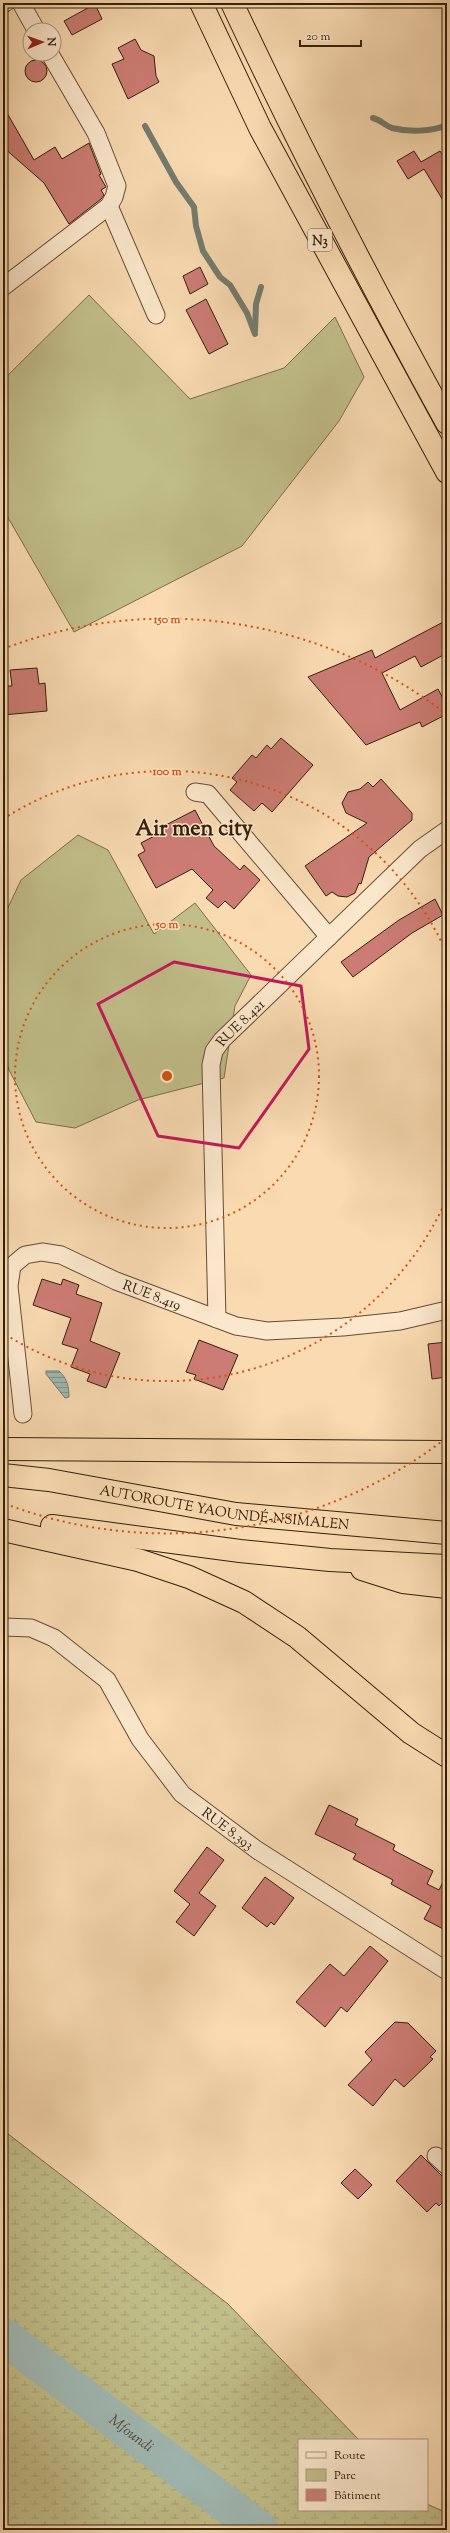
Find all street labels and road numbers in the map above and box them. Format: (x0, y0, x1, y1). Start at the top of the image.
road number: N3 (308, 229, 332, 251)
street label: RUE 8.421 (212, 996, 270, 1051)
street label: RUE 8.419 (119, 1276, 184, 1317)
street label: AUTOROUTE YAOUNDÉ-NSIMALEN (98, 1481, 350, 1536)
street label: RUE 8.393 (197, 1804, 257, 1856)

